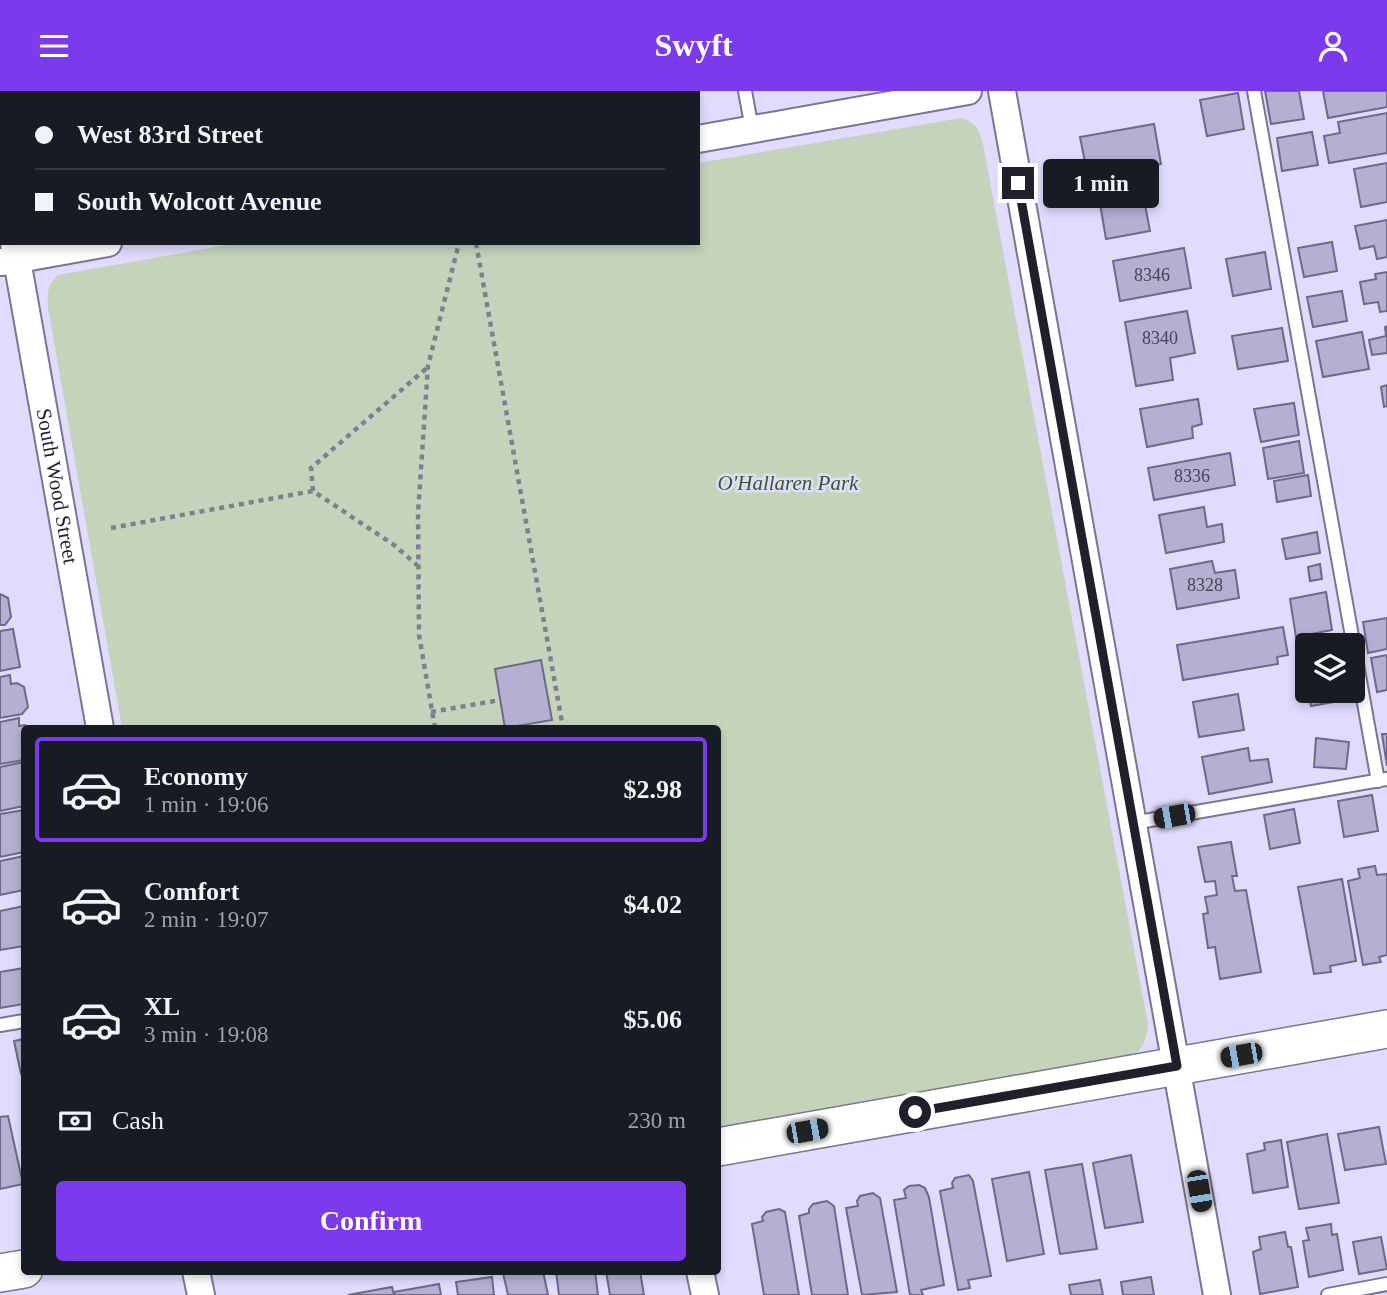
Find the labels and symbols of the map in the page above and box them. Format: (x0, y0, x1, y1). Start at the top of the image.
callout: 1 min (1042, 159, 1158, 207)
route end (1002, 167, 1034, 199)
house number: 8346 (1134, 265, 1170, 285)
house number: 8340 (1142, 328, 1178, 348)
street label: South Wood Street (32, 406, 83, 566)
house number: 8336 (1174, 466, 1210, 486)
park label: O'Hallaren Park (718, 471, 859, 495)
house number: 8328 (1187, 575, 1223, 595)
car (1152, 802, 1197, 830)
car (1219, 1041, 1264, 1069)
route start (899, 1096, 931, 1128)
car (785, 1117, 830, 1145)
car (1186, 1168, 1213, 1214)

